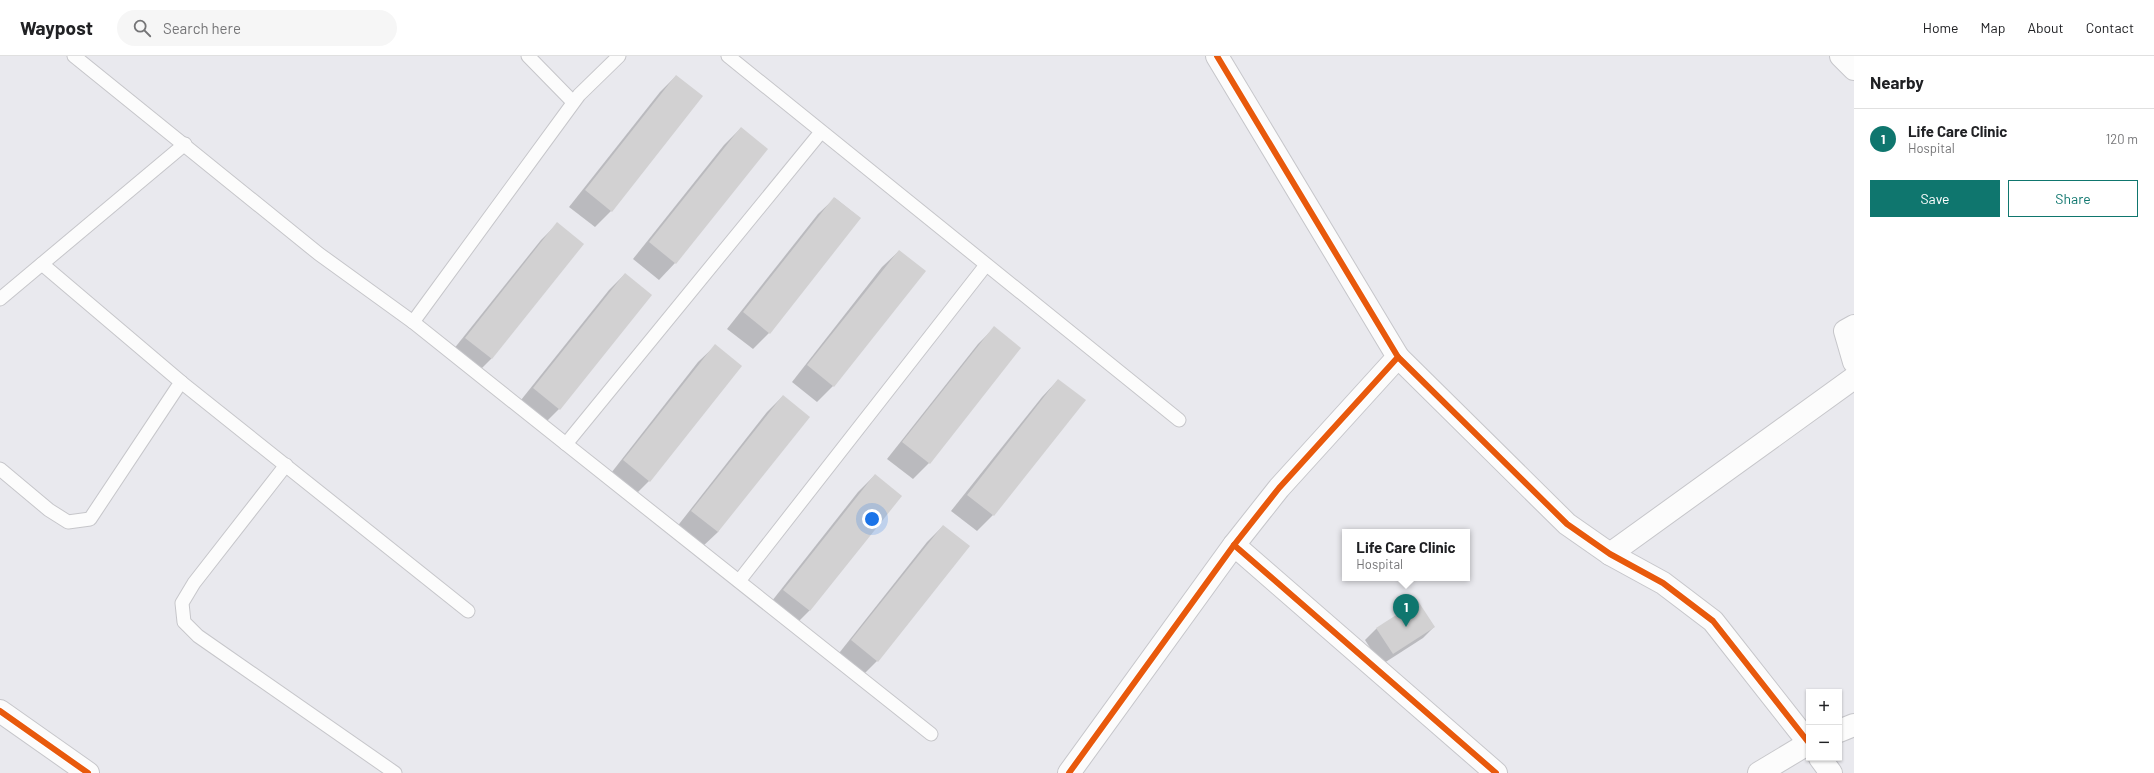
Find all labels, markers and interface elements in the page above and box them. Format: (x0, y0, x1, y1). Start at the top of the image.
search box (117, 10, 397, 46)
text: Waypost (20, 16, 93, 39)
icon: search (131, 17, 153, 39)
text: Search here (163, 19, 241, 37)
text: Home (1923, 19, 1959, 36)
text: Map (1981, 19, 2005, 36)
text: About (2027, 19, 2064, 36)
text: Contact (2086, 19, 2134, 36)
text: Nearby (1870, 72, 1924, 92)
text: Life Care Clinic (1908, 122, 2007, 140)
text: 1 (1881, 131, 1885, 147)
text: 120 m (2106, 131, 2138, 147)
text: Hospital (1908, 140, 1955, 156)
button: Save (1870, 180, 2000, 217)
button: Share (2008, 180, 2138, 217)
your location (862, 509, 882, 529)
popup (1342, 529, 1470, 581)
text: Life Care Clinic (1356, 538, 1456, 556)
text: Hospital (1356, 556, 1403, 572)
pin: 1 (1393, 594, 1419, 627)
map controls (1806, 689, 1842, 761)
button: + (1806, 689, 1842, 725)
button: − (1806, 725, 1842, 761)

